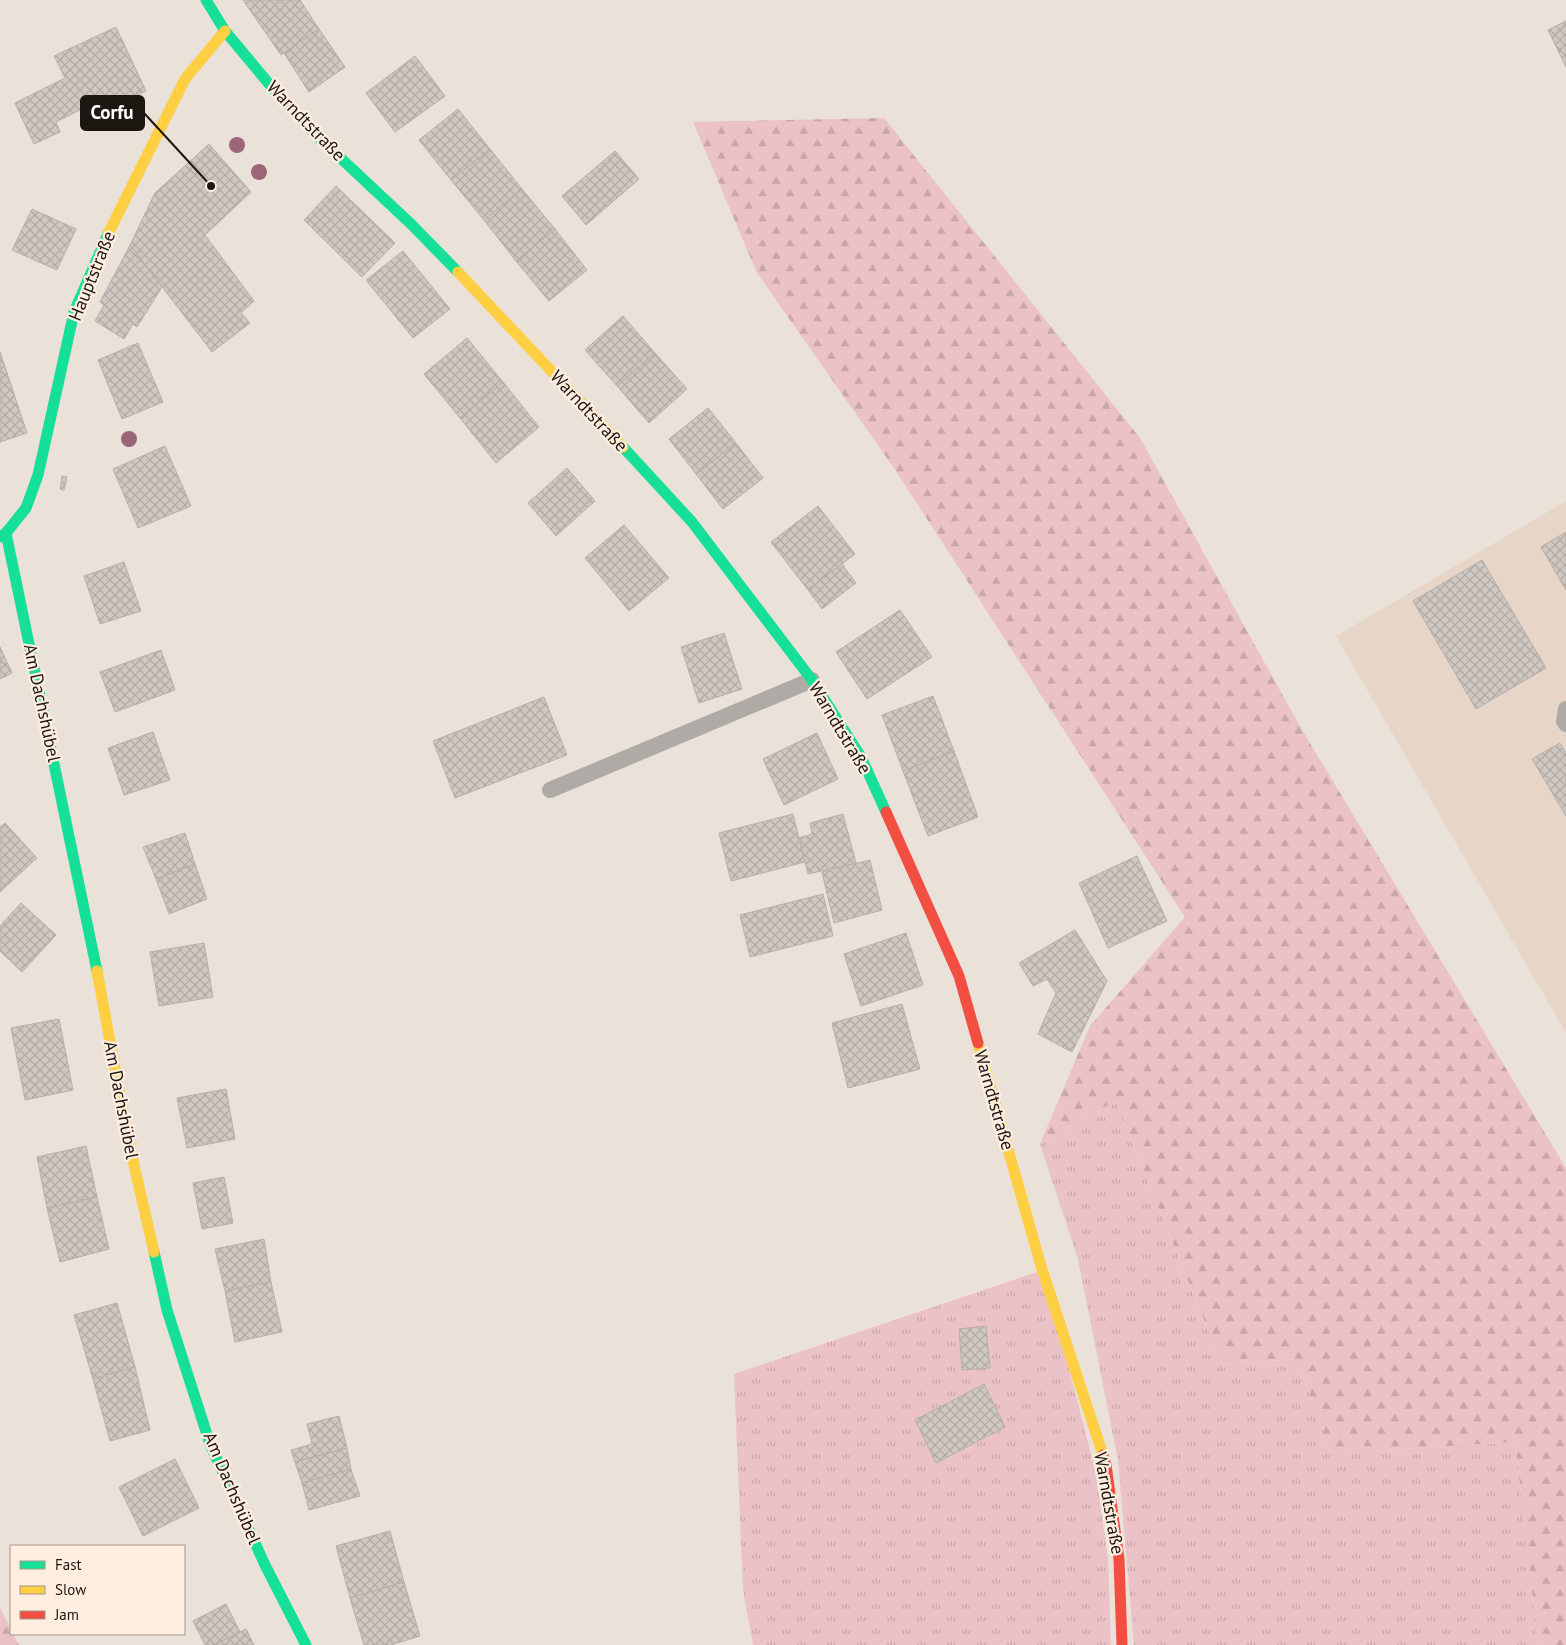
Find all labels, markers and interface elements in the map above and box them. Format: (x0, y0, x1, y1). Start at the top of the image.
street label: Warndtstraße (262, 75, 351, 166)
callout: Corfu (81, 96, 144, 130)
text: Corfu (90, 100, 134, 124)
street label: Hauptstraße (63, 227, 120, 324)
street label: Warndtstraße (546, 365, 633, 456)
street label: Am Dachshübel (19, 642, 66, 765)
street label: Warndtstraße (804, 678, 877, 778)
street label: Am Dachshübel (99, 1039, 144, 1162)
street label: Warndtstraße (969, 1047, 1020, 1153)
street label: Am Dachshübel (198, 1428, 267, 1548)
street label: Warndtstraße (1089, 1450, 1130, 1556)
legend (10, 1545, 185, 1635)
text: Fast (55, 1555, 82, 1574)
text: Slow (55, 1580, 86, 1599)
text: Jam (54, 1605, 79, 1624)

